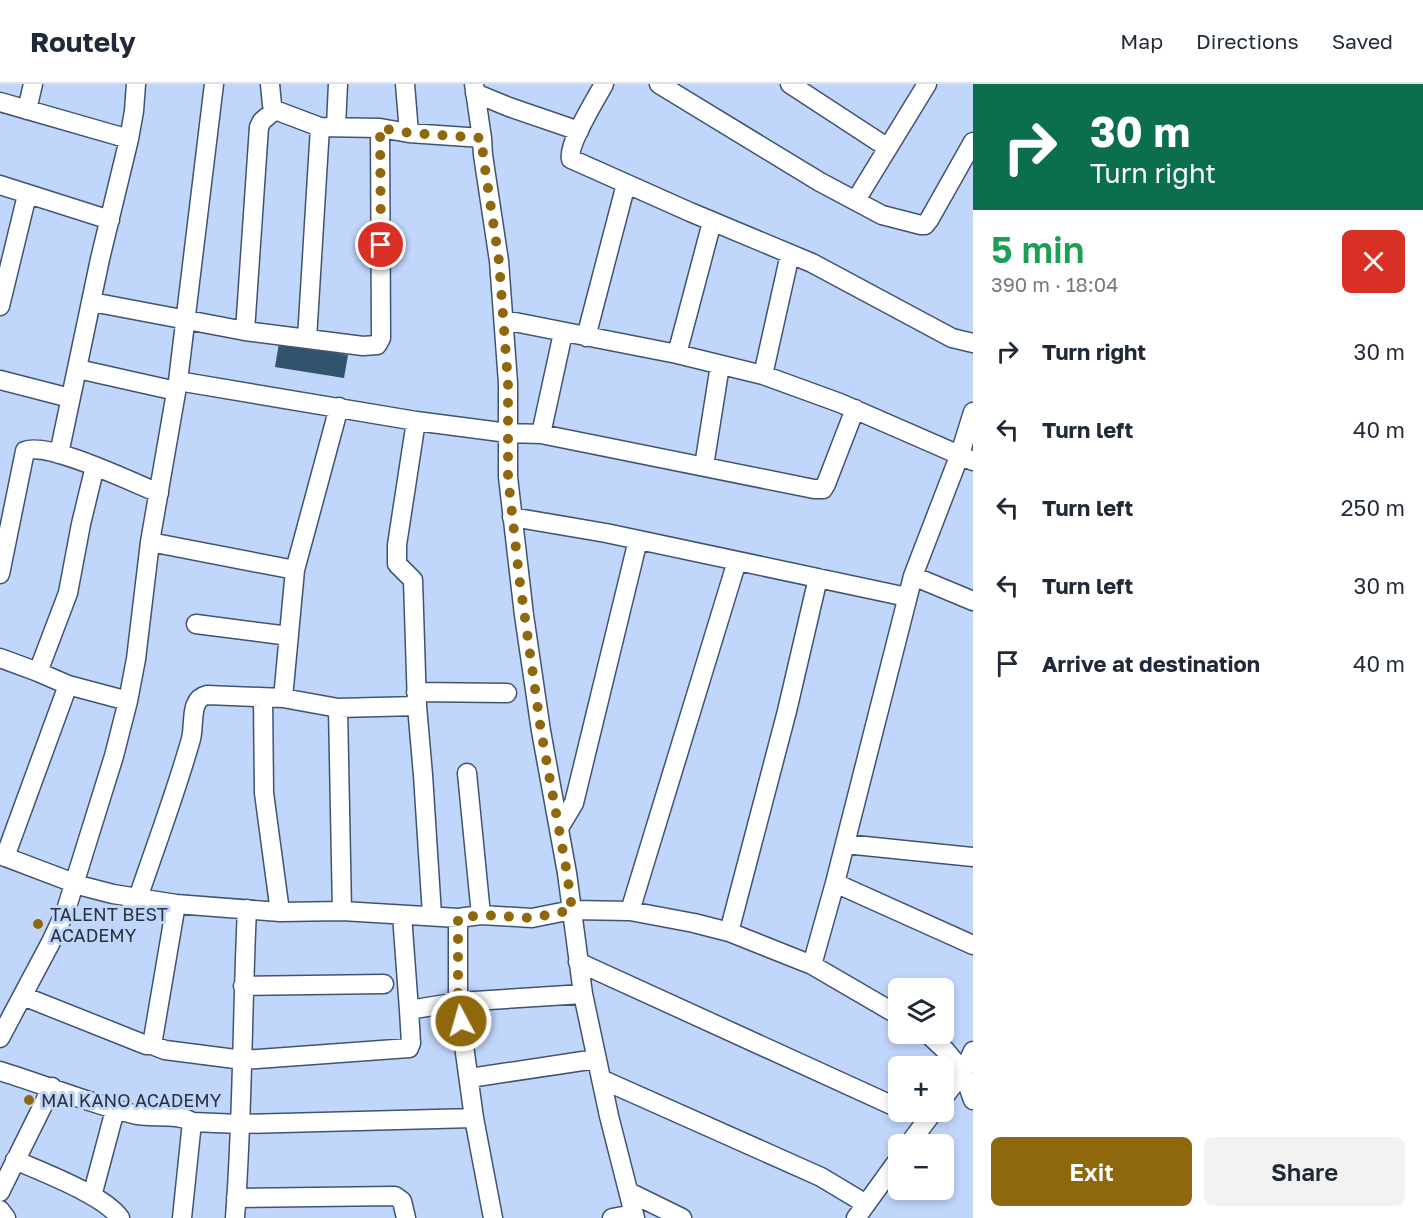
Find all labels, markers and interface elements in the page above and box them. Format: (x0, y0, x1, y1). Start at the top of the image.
text: Routely (30, 25, 136, 58)
text: Map (1120, 28, 1163, 54)
text: Directions (1196, 28, 1299, 54)
text: Saved (1332, 28, 1393, 54)
text: 30 m (1090, 106, 1190, 156)
icon: right (991, 108, 1069, 186)
text: Turn right (1090, 157, 1216, 189)
pin (355, 219, 406, 270)
icon: arrive (364, 228, 397, 261)
text: 5 min (991, 228, 1085, 271)
button: close (1342, 230, 1405, 293)
text: 390 m · 18:04 (991, 272, 1118, 296)
icon: right (991, 335, 1024, 368)
text: Turn right (1042, 338, 1146, 365)
text: 30 m (1354, 338, 1405, 365)
icon: left (991, 413, 1024, 446)
text: Turn left (1042, 416, 1133, 443)
text: 40 m (1353, 416, 1405, 443)
icon: left (991, 491, 1024, 524)
text: Turn left (1042, 494, 1133, 521)
text: 250 m (1341, 494, 1405, 521)
icon: left (991, 569, 1024, 602)
text: Turn left (1042, 572, 1133, 599)
text: 30 m (1354, 572, 1405, 599)
icon: arrive (991, 647, 1024, 680)
text: Arrive at destination (1042, 650, 1260, 677)
text: 40 m (1353, 650, 1405, 677)
place label: TALENT BEST ACADEMY (50, 903, 168, 946)
marker: TALENT BEST ACADEMY (31, 917, 45, 931)
map controls (888, 978, 954, 1200)
button: layers (888, 978, 954, 1044)
position arrow (429, 989, 493, 1053)
button: + (888, 1056, 954, 1122)
place label: MAI KANO ACADEMY (41, 1089, 222, 1111)
marker: MAI KANO ACADEMY (22, 1093, 36, 1107)
button: − (888, 1134, 954, 1200)
button: Exit (991, 1137, 1192, 1206)
button: Share (1204, 1137, 1405, 1206)

